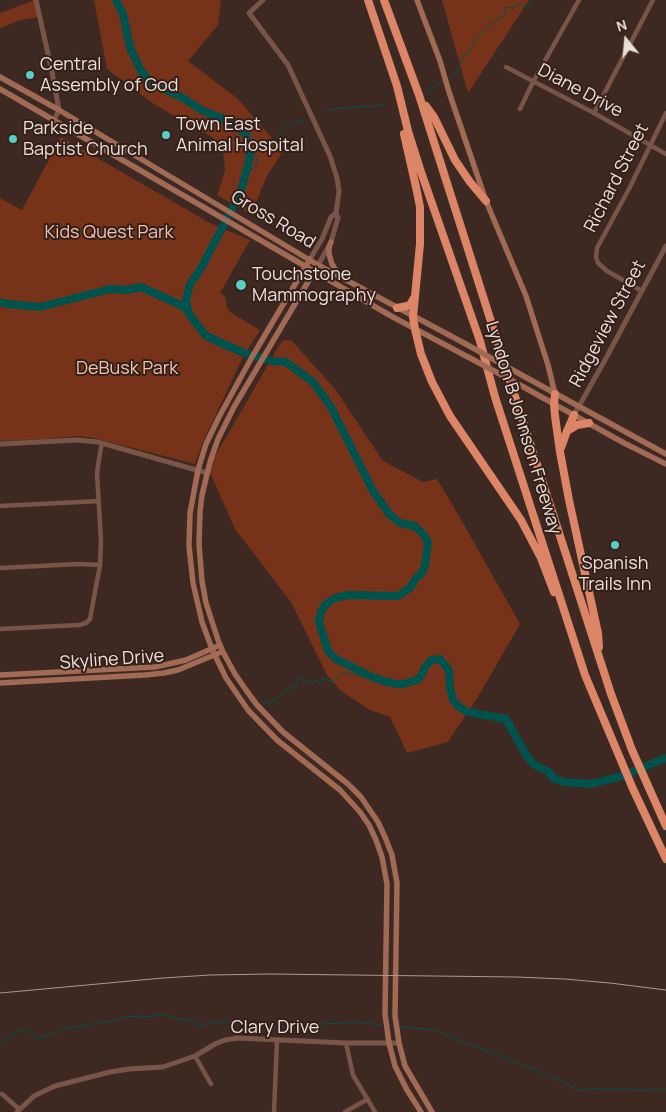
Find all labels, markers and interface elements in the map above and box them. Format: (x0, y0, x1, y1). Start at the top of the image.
north arrow (601, 15, 651, 65)
text: N (614, 15, 629, 36)
place label: Central Assembly of God (40, 54, 178, 96)
street label: Diane Drive (534, 60, 626, 122)
marker: Central Assembly of God (24, 69, 36, 81)
place label: Town East Animal Hospital (176, 114, 304, 156)
place label: Parkside Baptist Church (23, 118, 148, 160)
street label: Richard Street (580, 120, 654, 236)
marker: Town East Animal Hospital (160, 129, 172, 141)
marker: Parkside Baptist Church (7, 133, 19, 145)
street label: Gross Road (227, 186, 319, 254)
park label: Kids Quest Park (45, 222, 173, 244)
street label: Ridgeview Street (565, 257, 651, 391)
place label: Touchstone Mammography (252, 264, 376, 306)
marker: Touchstone Mammography (234, 278, 248, 292)
street label: Lyndon B Johnson Freeway (480, 319, 566, 537)
park label: DeBusk Park (76, 358, 178, 380)
marker: Spanish Trails Inn (609, 539, 621, 551)
place label: Spanish Trails Inn (578, 553, 652, 596)
street label: Skyline Drive (59, 646, 165, 674)
street label: Clary Drive (231, 1017, 319, 1039)

